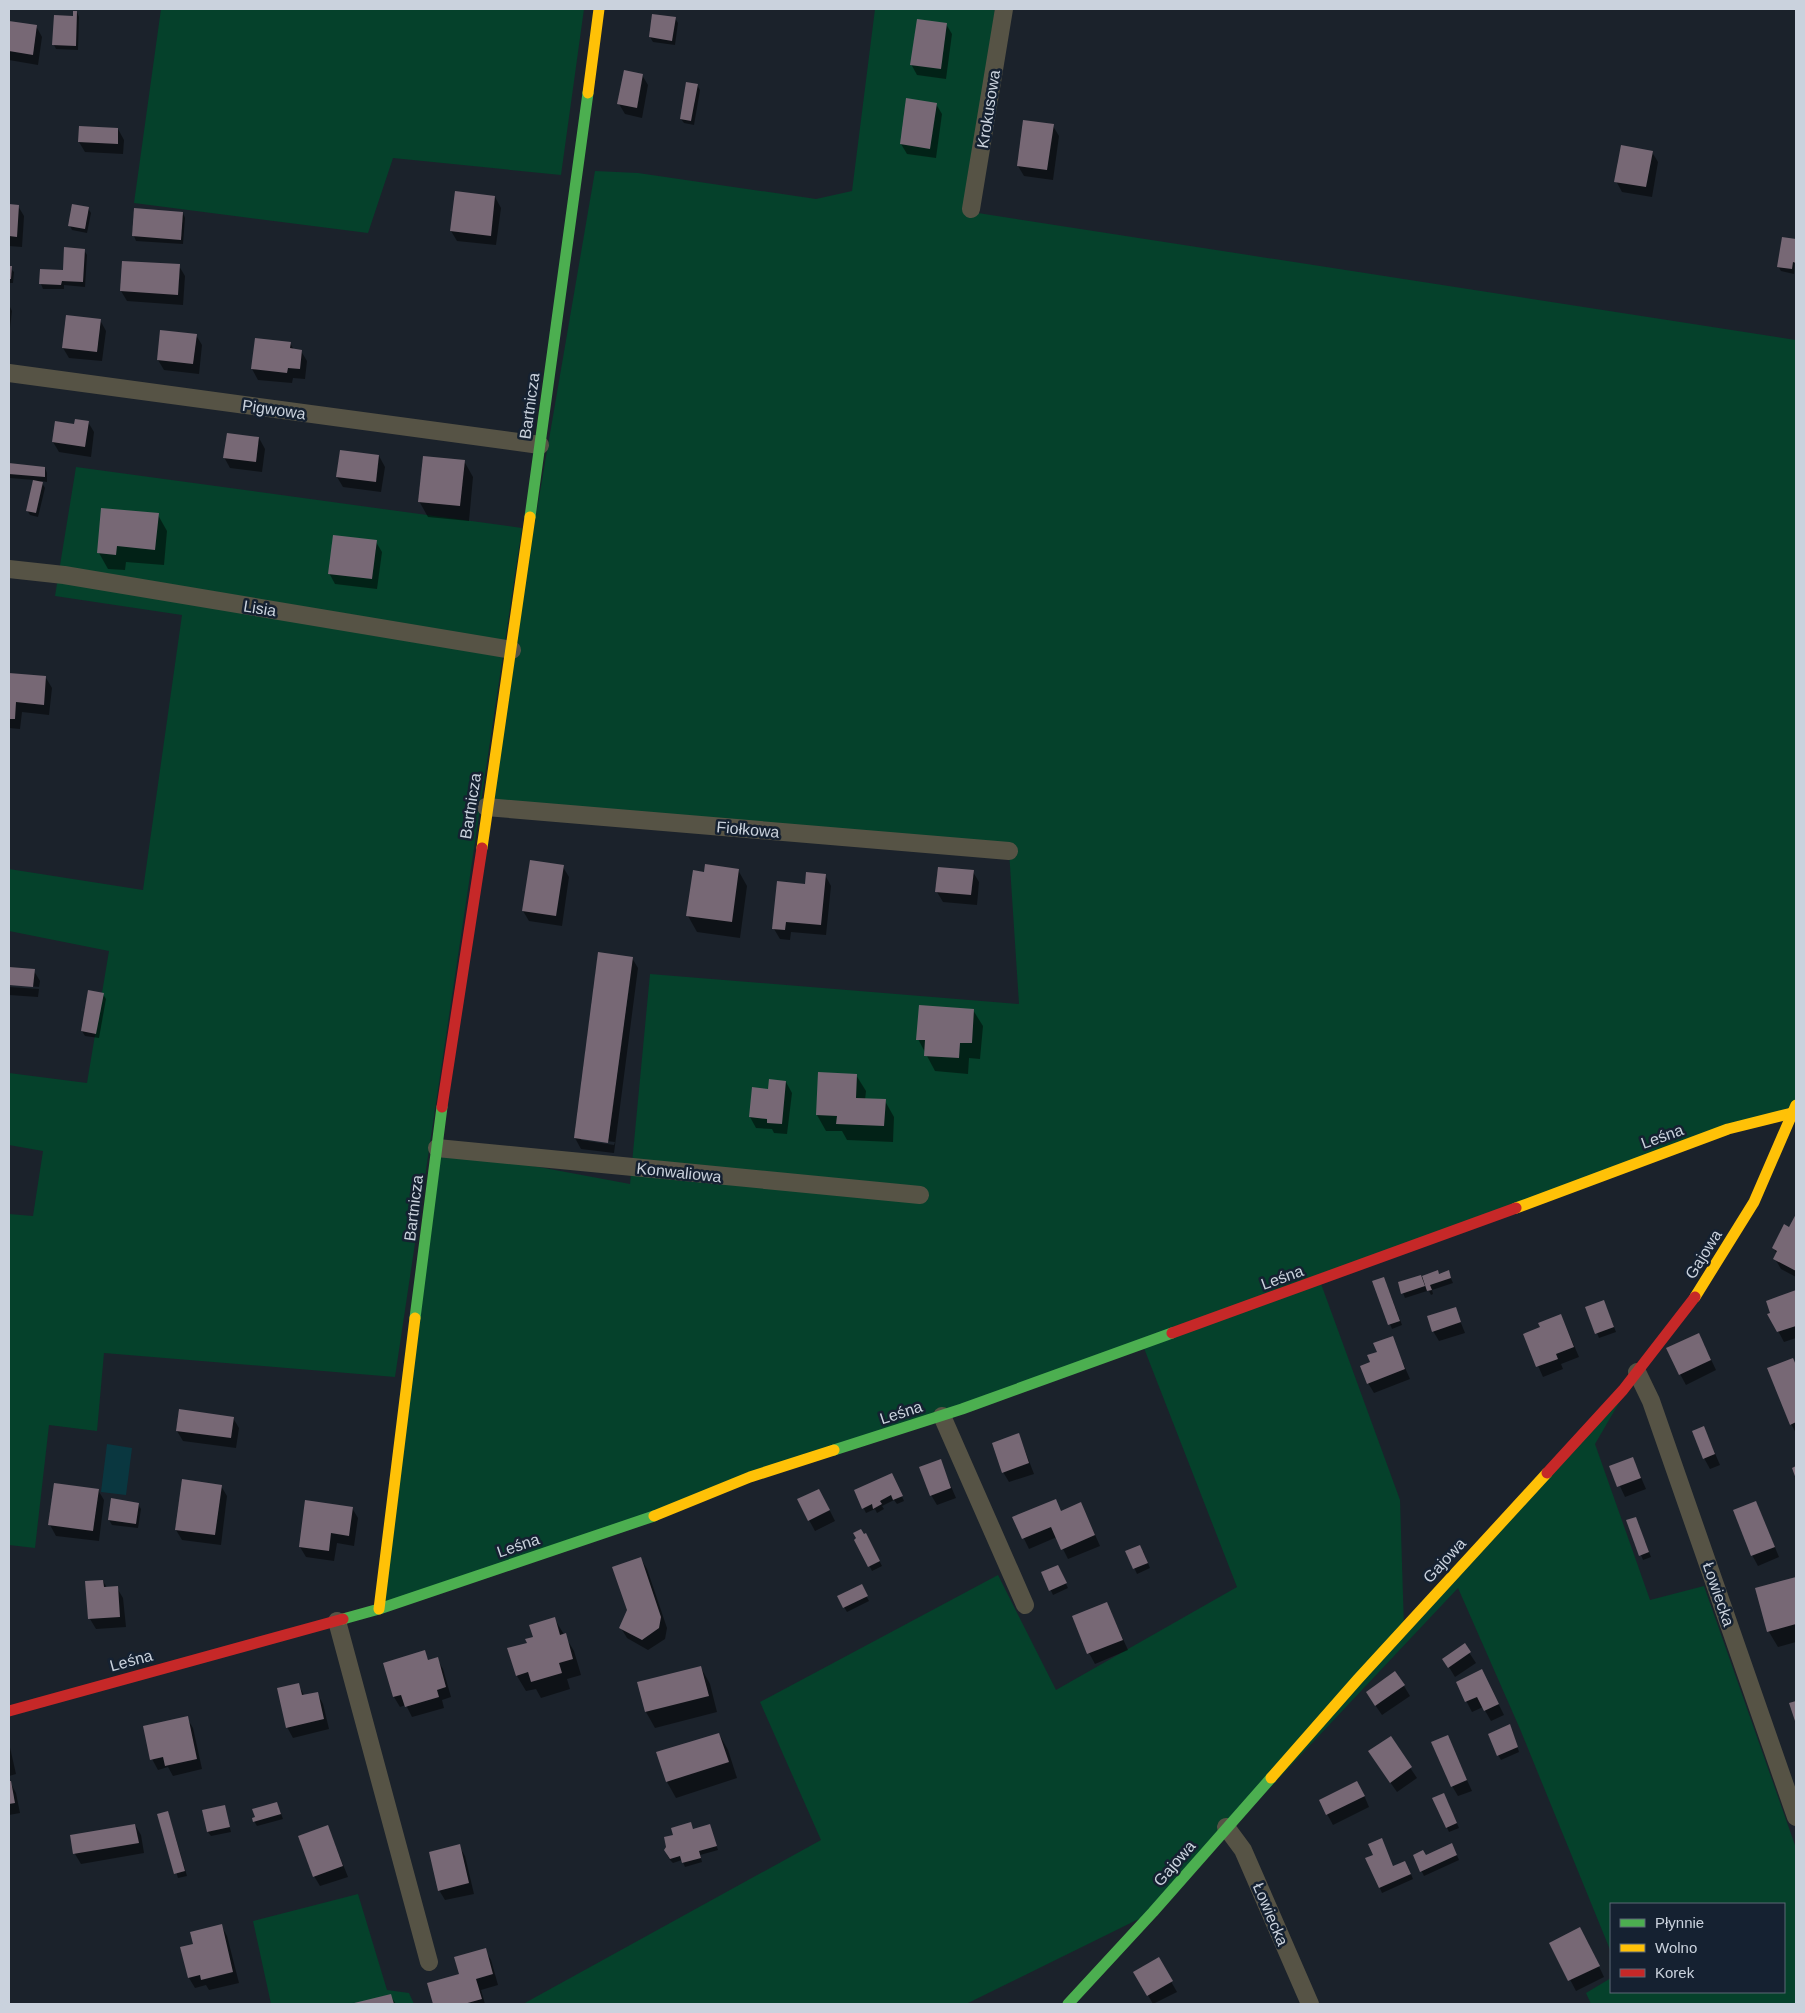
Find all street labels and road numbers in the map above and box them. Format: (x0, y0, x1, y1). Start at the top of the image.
street label: Krokusowa (974, 69, 1003, 149)
street label: Bartnicza (516, 372, 543, 440)
street label: Pigwowa (241, 397, 307, 422)
street label: Lisia (242, 598, 278, 619)
street label: Bartnicza (457, 772, 484, 840)
street label: Fiołkowa (716, 818, 780, 841)
street label: Leśna (1639, 1121, 1686, 1152)
street label: Konwaliowa (636, 1160, 722, 1185)
street label: Bartnicza (401, 1174, 426, 1242)
street label: Gajowa (1682, 1227, 1725, 1282)
street label: Leśna (1259, 1262, 1306, 1293)
street label: Leśna (878, 1398, 925, 1427)
street label: Leśna (495, 1530, 542, 1561)
street label: Gajowa (1420, 1535, 1469, 1586)
street label: Łowiecka (1700, 1560, 1737, 1629)
street label: Leśna (108, 1647, 154, 1674)
street label: Gajowa (1150, 1837, 1199, 1889)
street label: Łowiecka (1250, 1880, 1291, 1948)

